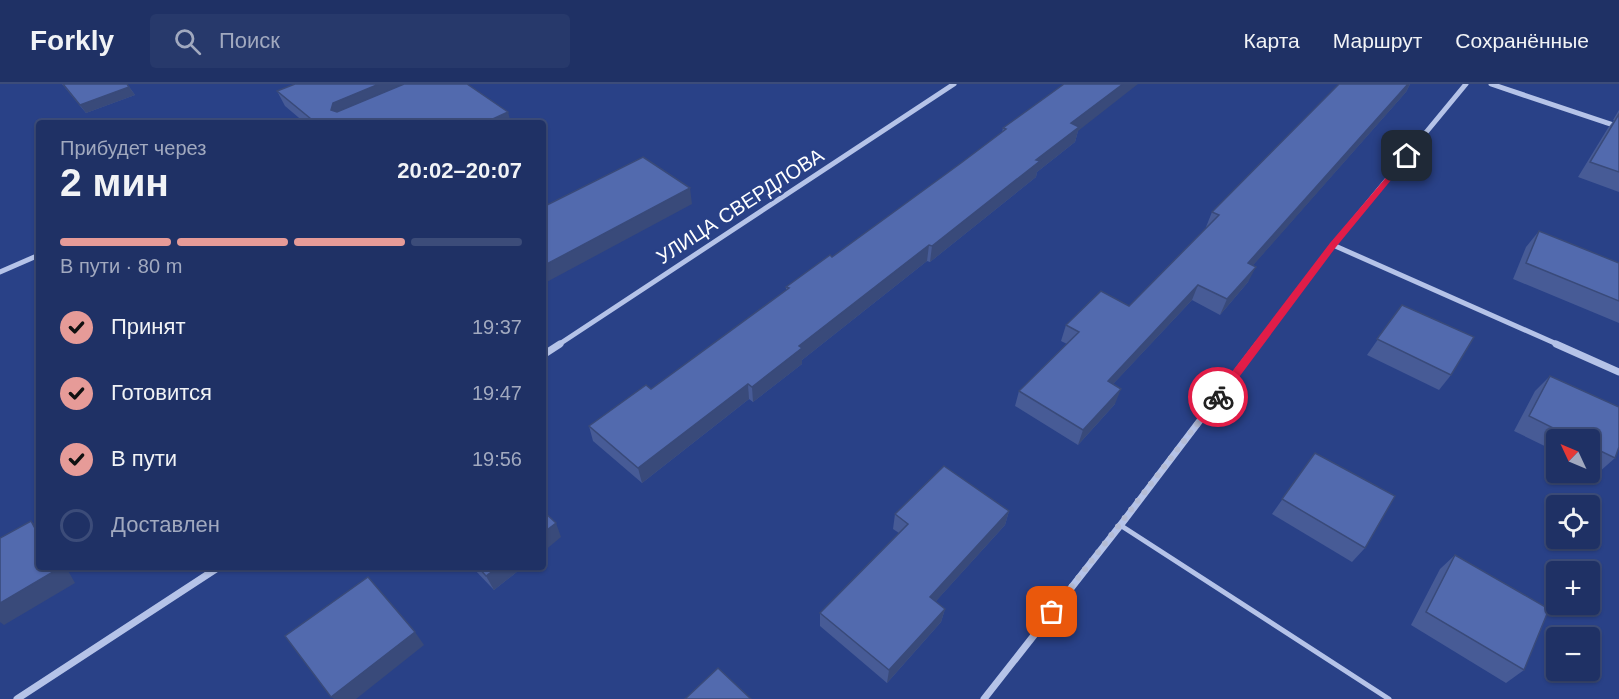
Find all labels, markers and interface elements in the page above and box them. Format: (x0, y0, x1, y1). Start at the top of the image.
search box (150, 14, 570, 68)
text: Forkly (30, 25, 114, 56)
icon: search (171, 25, 204, 58)
text: Поиск (219, 28, 280, 53)
text: Карта (1244, 29, 1300, 52)
text: Маршрут (1333, 29, 1422, 52)
text: Сохранённые (1455, 29, 1589, 52)
pin (1381, 130, 1432, 181)
text: Прибудет через (60, 137, 206, 159)
icon: home (1390, 139, 1423, 172)
street label: УЛИЦА СВЕРДЛОВА (652, 143, 828, 268)
text: 20:02–20:07 (397, 158, 522, 183)
text: 2 мин (60, 161, 169, 204)
text: В пути · 80 m (60, 255, 182, 277)
icon: check (60, 311, 93, 344)
text: Принят (111, 314, 185, 339)
text: 19:37 (472, 316, 522, 338)
courier (1188, 367, 1248, 427)
icon: check (60, 377, 93, 410)
text: Готовится (111, 380, 212, 405)
icon: bike (1202, 381, 1235, 414)
text: 19:47 (472, 382, 522, 404)
north arrow (1546, 429, 1600, 483)
map controls (1546, 429, 1600, 681)
icon: check (60, 443, 93, 476)
text: В пути (111, 446, 177, 471)
text: 19:56 (472, 448, 522, 470)
button: locate (1546, 495, 1600, 549)
text: Доставлен (111, 512, 220, 537)
button: + (1546, 561, 1600, 615)
pin (1026, 586, 1077, 637)
icon: bag (1035, 595, 1068, 628)
button: − (1546, 627, 1600, 681)

